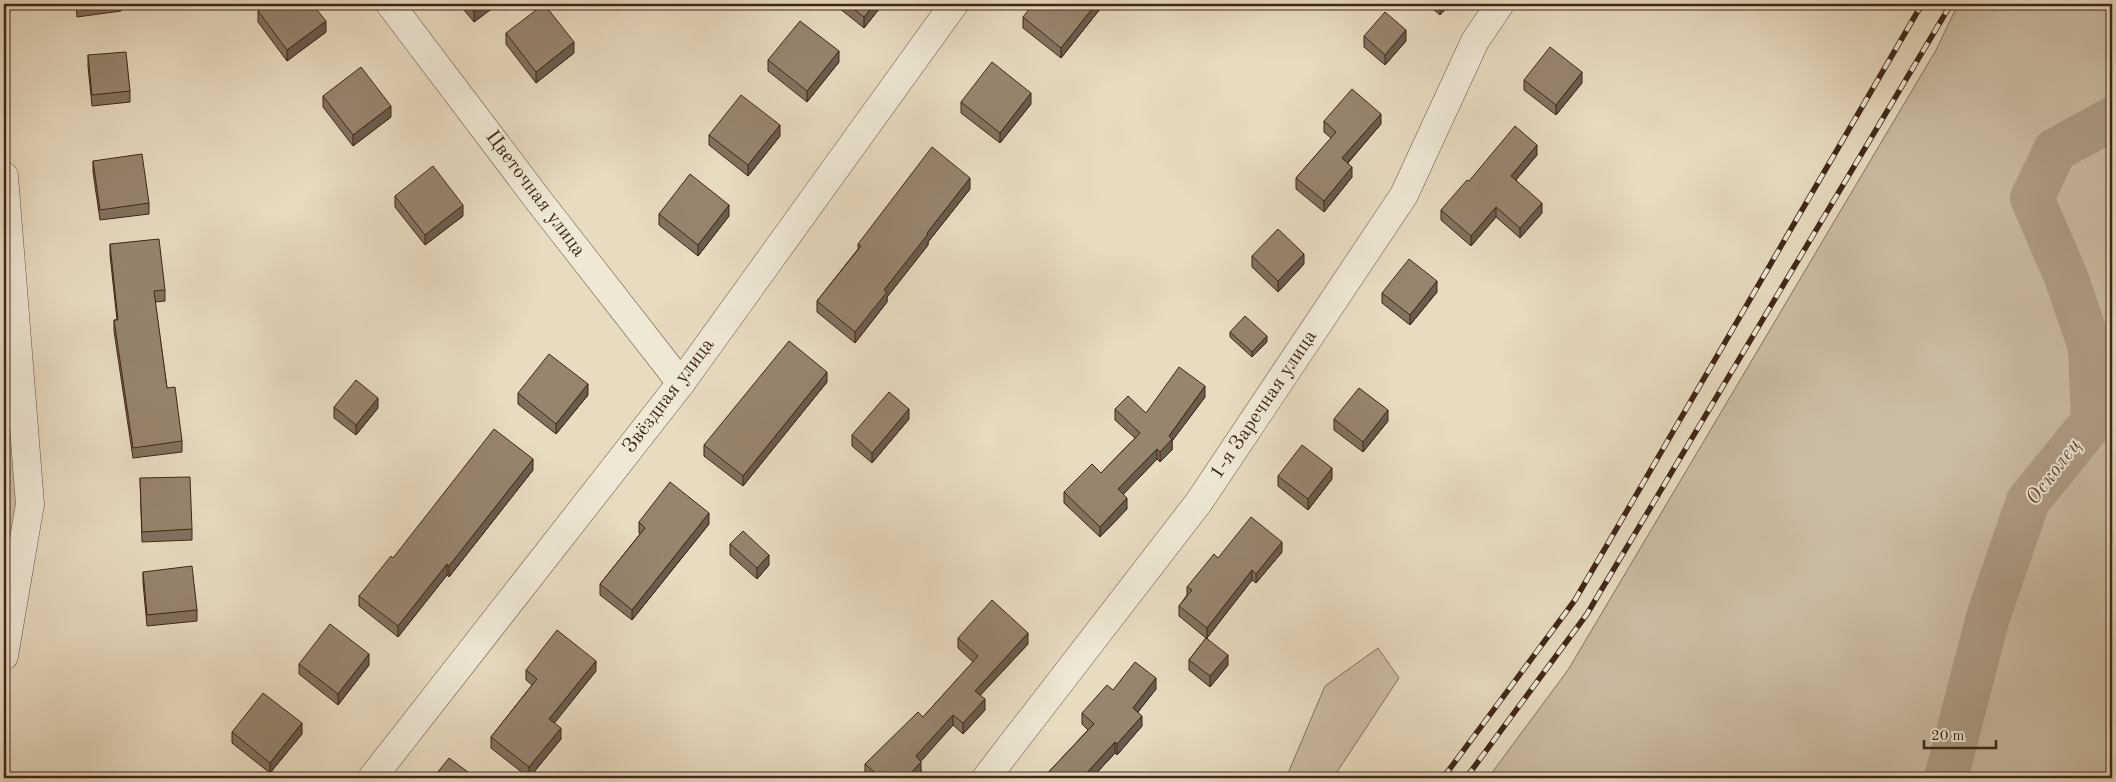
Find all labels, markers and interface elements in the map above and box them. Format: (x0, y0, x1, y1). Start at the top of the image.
street label: Цветочная улица (481, 127, 589, 261)
street label: 1-я Заречная улица (1207, 327, 1321, 483)
street label: Звёздная улица (620, 335, 719, 457)
water label: Осколец (2023, 435, 2085, 509)
scale bar (1924, 717, 1996, 749)
text: 20 m (1931, 729, 1965, 744)

